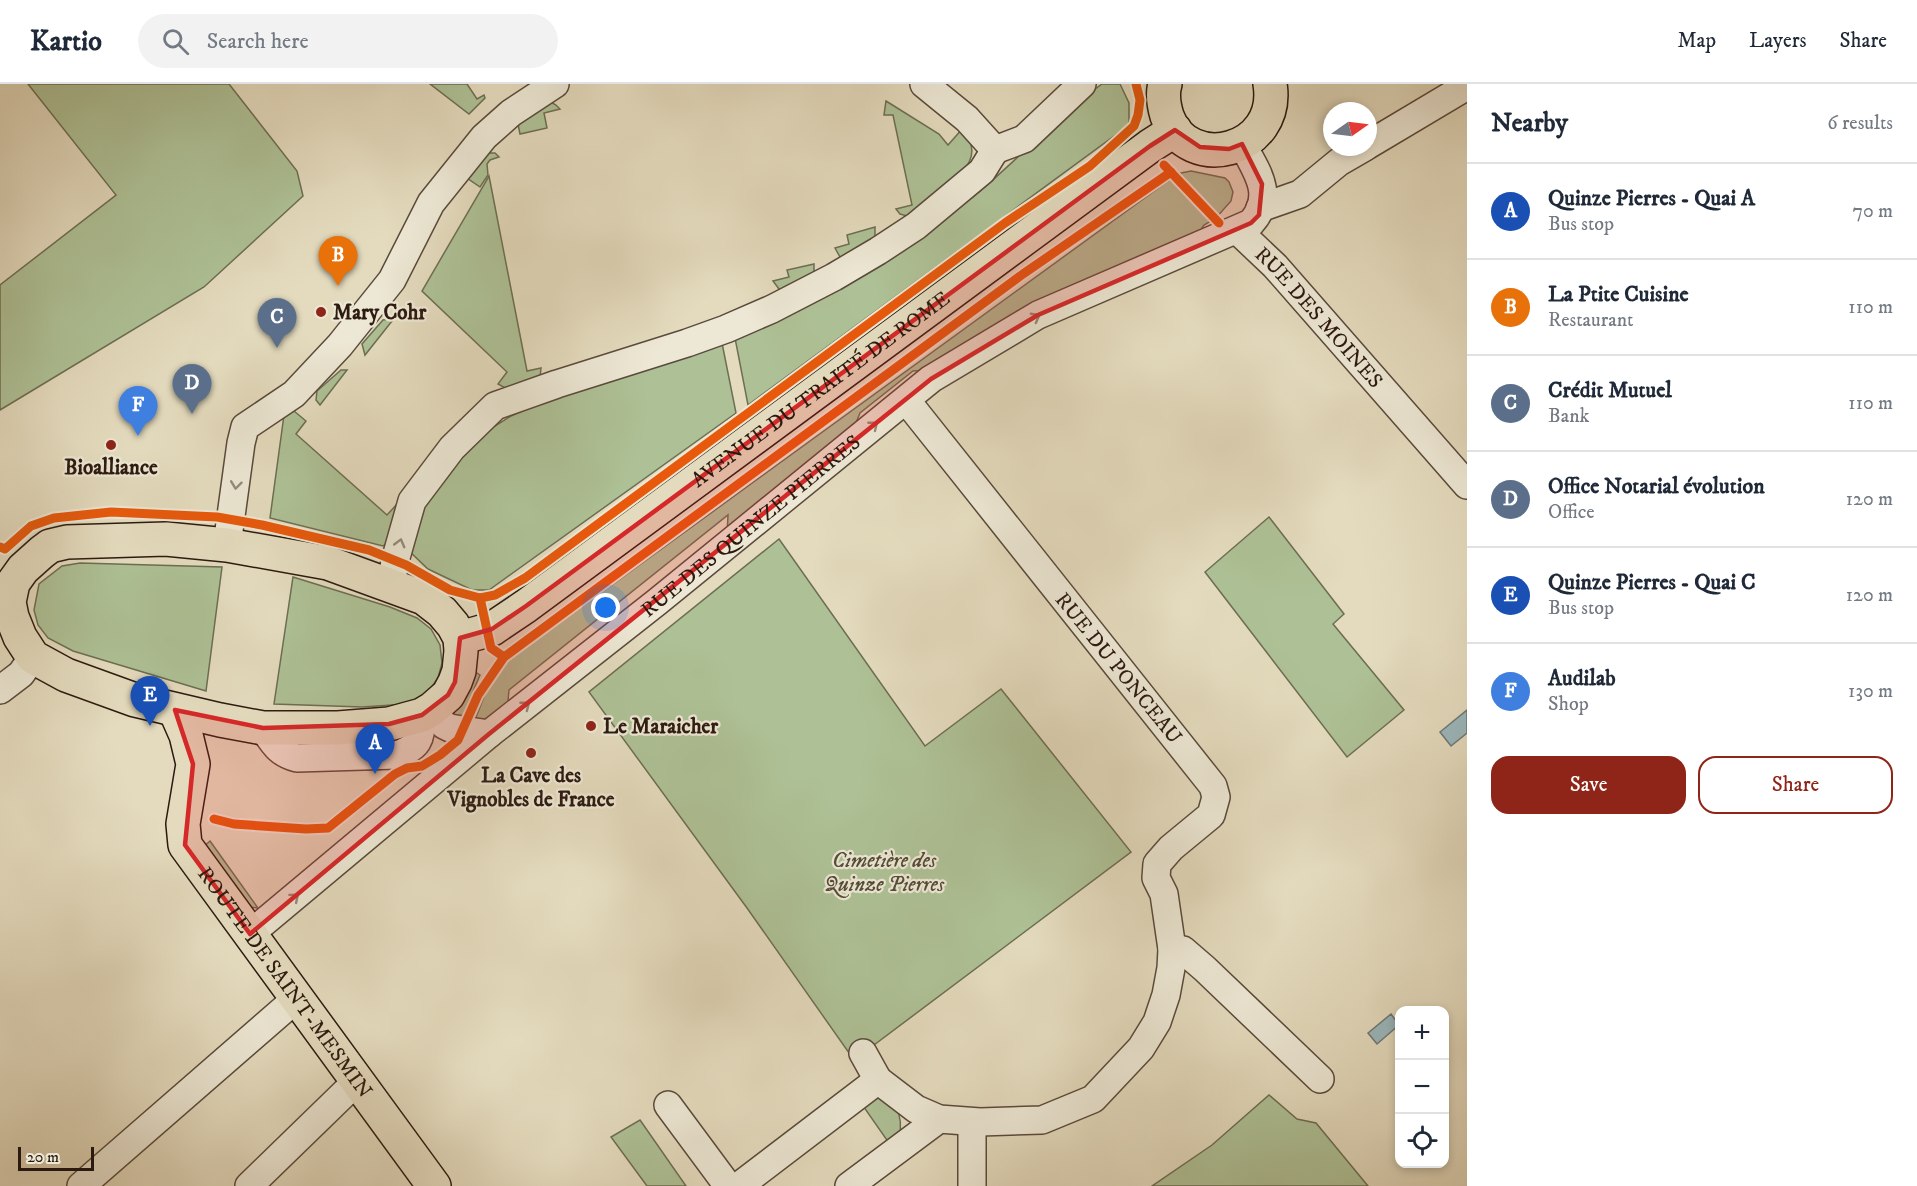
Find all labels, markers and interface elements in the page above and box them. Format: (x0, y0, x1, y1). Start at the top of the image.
search box (138, 14, 558, 68)
text: Kartio (30, 24, 102, 59)
icon: search (159, 25, 192, 58)
text: Search here (207, 28, 309, 55)
text: Map (1677, 28, 1716, 54)
text: Layers (1749, 28, 1807, 54)
text: Share (1840, 28, 1887, 54)
north arrow (1323, 102, 1377, 156)
text: Nearby (1491, 107, 1568, 140)
text: 6 results (1827, 111, 1893, 136)
text: Quinze Pierres - Quai A (1548, 185, 1755, 212)
text: A (1504, 199, 1517, 224)
text: 70 m (1852, 199, 1893, 224)
text: Bus stop (1548, 212, 1614, 237)
pin: B (318, 236, 358, 286)
street label: RUE DES MOINES (1249, 242, 1388, 394)
text: La Ptite Cuisine (1548, 281, 1689, 308)
street label: AVENUE DU TRAITÉ DE ROME (687, 286, 955, 494)
text: B (1504, 295, 1517, 320)
text: 110 m (1848, 295, 1893, 320)
pin: C (258, 298, 296, 348)
place label: Mary Cohr (333, 300, 427, 326)
marker: Mary Cohr (314, 305, 328, 319)
text: Restaurant (1548, 308, 1633, 333)
one-way arrow (1030, 313, 1040, 324)
pin: D (172, 364, 212, 414)
text: Crédit Mutuel (1548, 377, 1672, 404)
pin: F (118, 386, 158, 436)
text: C (1504, 391, 1517, 416)
text: 110 m (1848, 391, 1893, 416)
text: Bank (1548, 404, 1590, 429)
one-way arrow (868, 422, 879, 433)
street label: RUE DES QUINZE PIERRES (636, 430, 866, 623)
marker: Bioalliance (104, 438, 118, 452)
place label: Bioalliance (64, 455, 158, 481)
text: Office Notarial évolution (1548, 473, 1765, 500)
one-way arrow (230, 480, 242, 489)
text: D (1503, 487, 1518, 512)
text: 120 m (1846, 487, 1893, 512)
text: Office (1548, 500, 1595, 525)
one-way arrow (393, 538, 406, 548)
text: Quinze Pierres - Quai C (1548, 569, 1756, 596)
text: E (1503, 583, 1518, 608)
text: 120 m (1846, 583, 1893, 608)
street label: RUE DU PONCEAU (1049, 588, 1187, 750)
your location (591, 593, 620, 622)
text: Bus stop (1548, 596, 1614, 621)
text: Audilab (1548, 665, 1616, 692)
pin: E (130, 676, 170, 726)
text: F (1504, 679, 1517, 704)
text: 130 m (1848, 679, 1893, 704)
text: Shop (1548, 692, 1589, 717)
one-way arrow (519, 702, 530, 713)
place label: Le Maraicher (603, 714, 719, 740)
marker: Le Maraicher (584, 719, 598, 733)
pin: A (356, 724, 394, 774)
marker: La Cave des Vignobles de France (524, 746, 538, 760)
button: Save (1491, 756, 1686, 814)
button: Share (1698, 756, 1893, 814)
place label: La Cave des Vignobles de France (447, 763, 615, 813)
park label: Cimetière des Quinze Pierres (824, 848, 945, 898)
street label: ROUTE DE SAINT-MESMIN (191, 862, 377, 1104)
one-way arrow (288, 893, 299, 904)
map controls (1395, 1006, 1449, 1168)
button: + (1395, 1006, 1449, 1060)
button: − (1395, 1060, 1449, 1114)
button: locate (1395, 1114, 1449, 1168)
scale bar (18, 1144, 94, 1172)
text: 20 m (27, 1147, 59, 1167)

